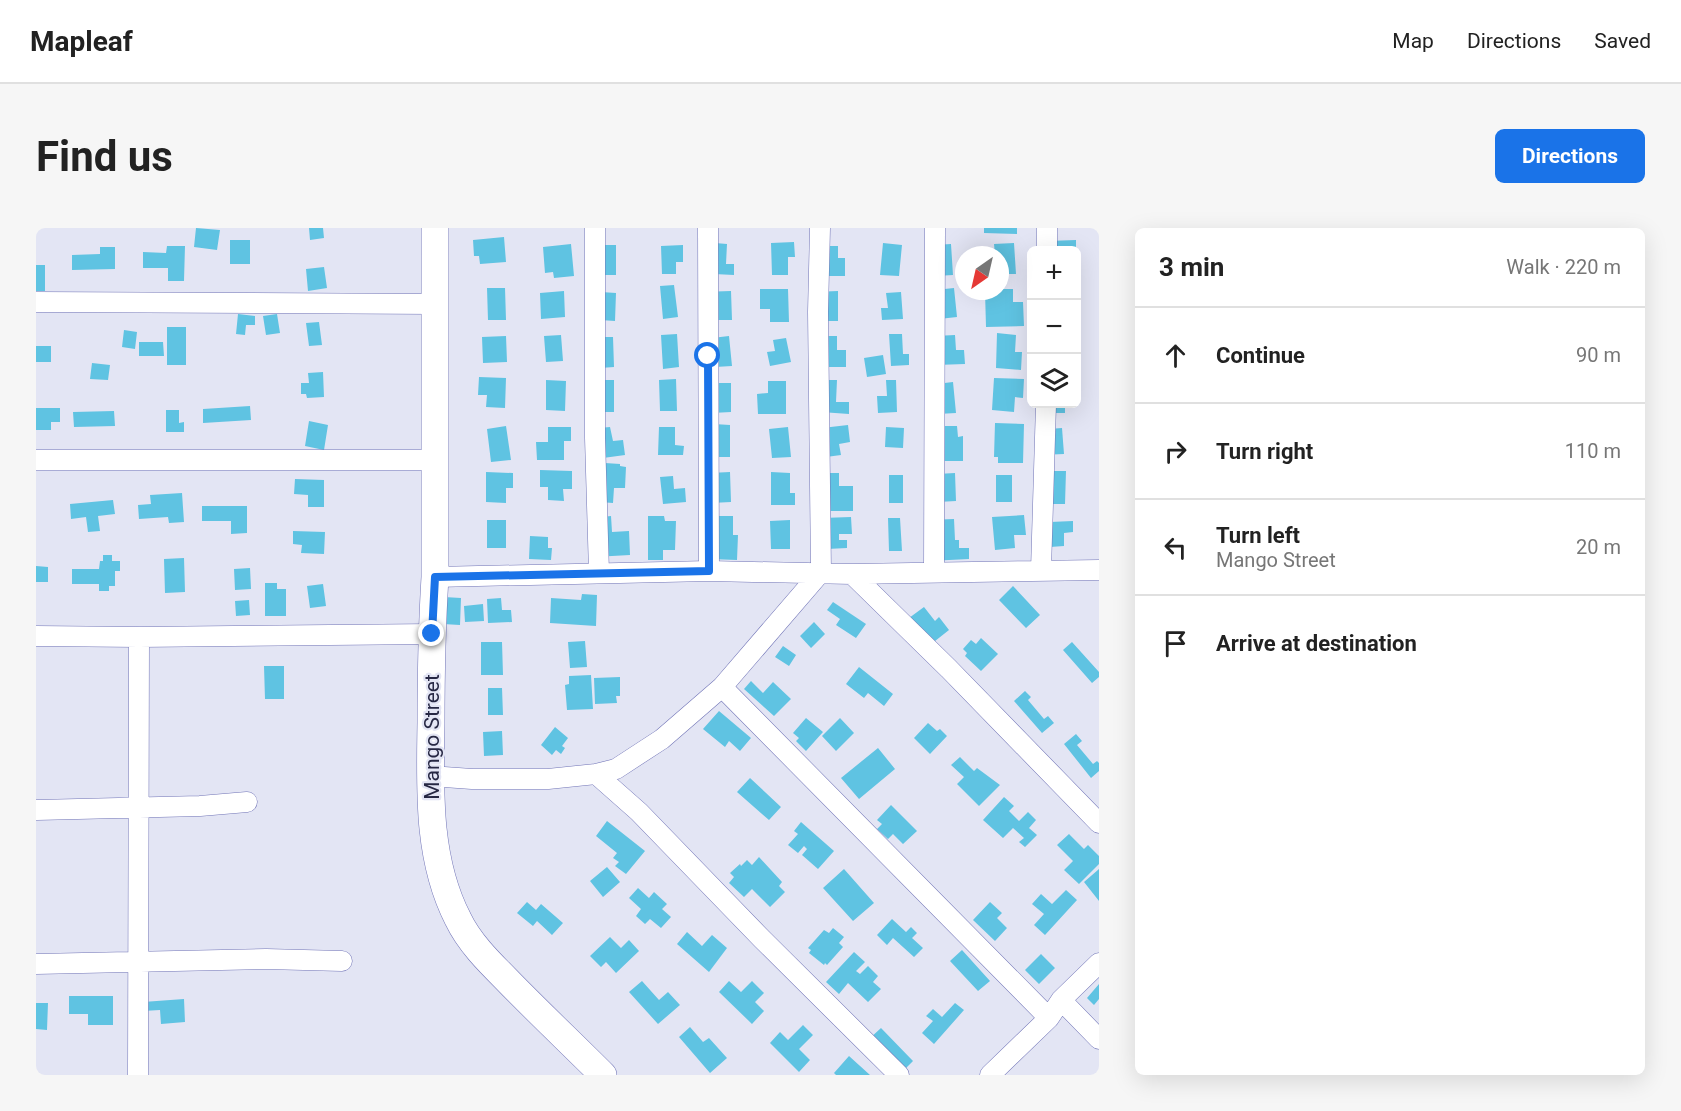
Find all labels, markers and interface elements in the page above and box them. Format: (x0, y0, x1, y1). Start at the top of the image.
text: Mapleaf (30, 25, 133, 58)
text: Map (1392, 29, 1434, 53)
text: Directions (1467, 29, 1561, 53)
text: Saved (1594, 29, 1651, 53)
button: Directions (1495, 129, 1645, 183)
text: Find us (36, 132, 173, 181)
north arrow (955, 246, 1009, 300)
map controls (1027, 246, 1081, 408)
button: + (1027, 246, 1081, 300)
text: 3 min (1159, 252, 1224, 282)
text: Walk · 220 m (1506, 255, 1621, 279)
button: − (1027, 300, 1081, 354)
icon: ahead (1159, 339, 1192, 372)
route start (694, 342, 720, 368)
text: Continue (1216, 343, 1305, 368)
text: 90 m (1576, 343, 1621, 367)
button: layers (1027, 354, 1081, 408)
icon: right (1159, 435, 1192, 468)
text: Turn right (1216, 439, 1313, 464)
text: 110 m (1565, 439, 1621, 463)
text: Turn left (1216, 523, 1300, 548)
icon: left (1159, 531, 1192, 564)
text: 20 m (1576, 535, 1621, 559)
text: Mango Street (1216, 548, 1336, 572)
route end (418, 620, 444, 646)
icon: arrive (1159, 627, 1192, 660)
text: Arrive at destination (1216, 631, 1417, 656)
street label: Mango Street (420, 674, 444, 800)

